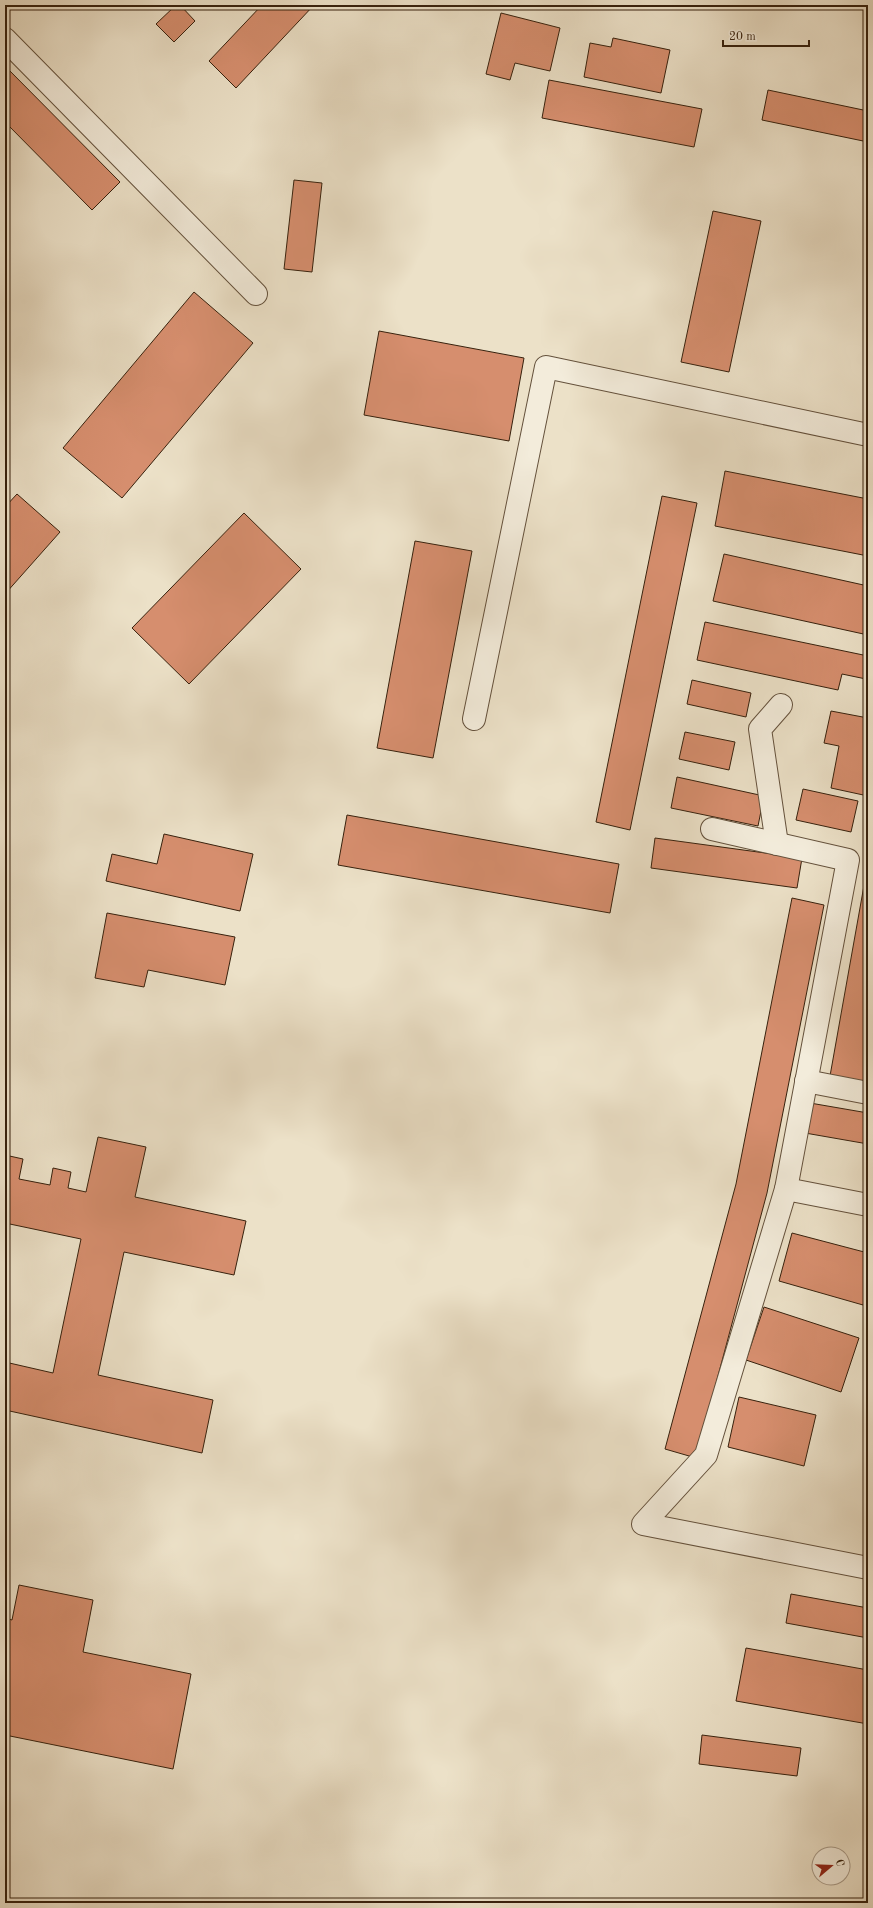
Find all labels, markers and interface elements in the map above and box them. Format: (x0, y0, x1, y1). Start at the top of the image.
scale bar (723, 22, 809, 48)
text: 20 m (729, 31, 756, 43)
north arrow (811, 1846, 851, 1886)
text: С (833, 1858, 845, 1868)

